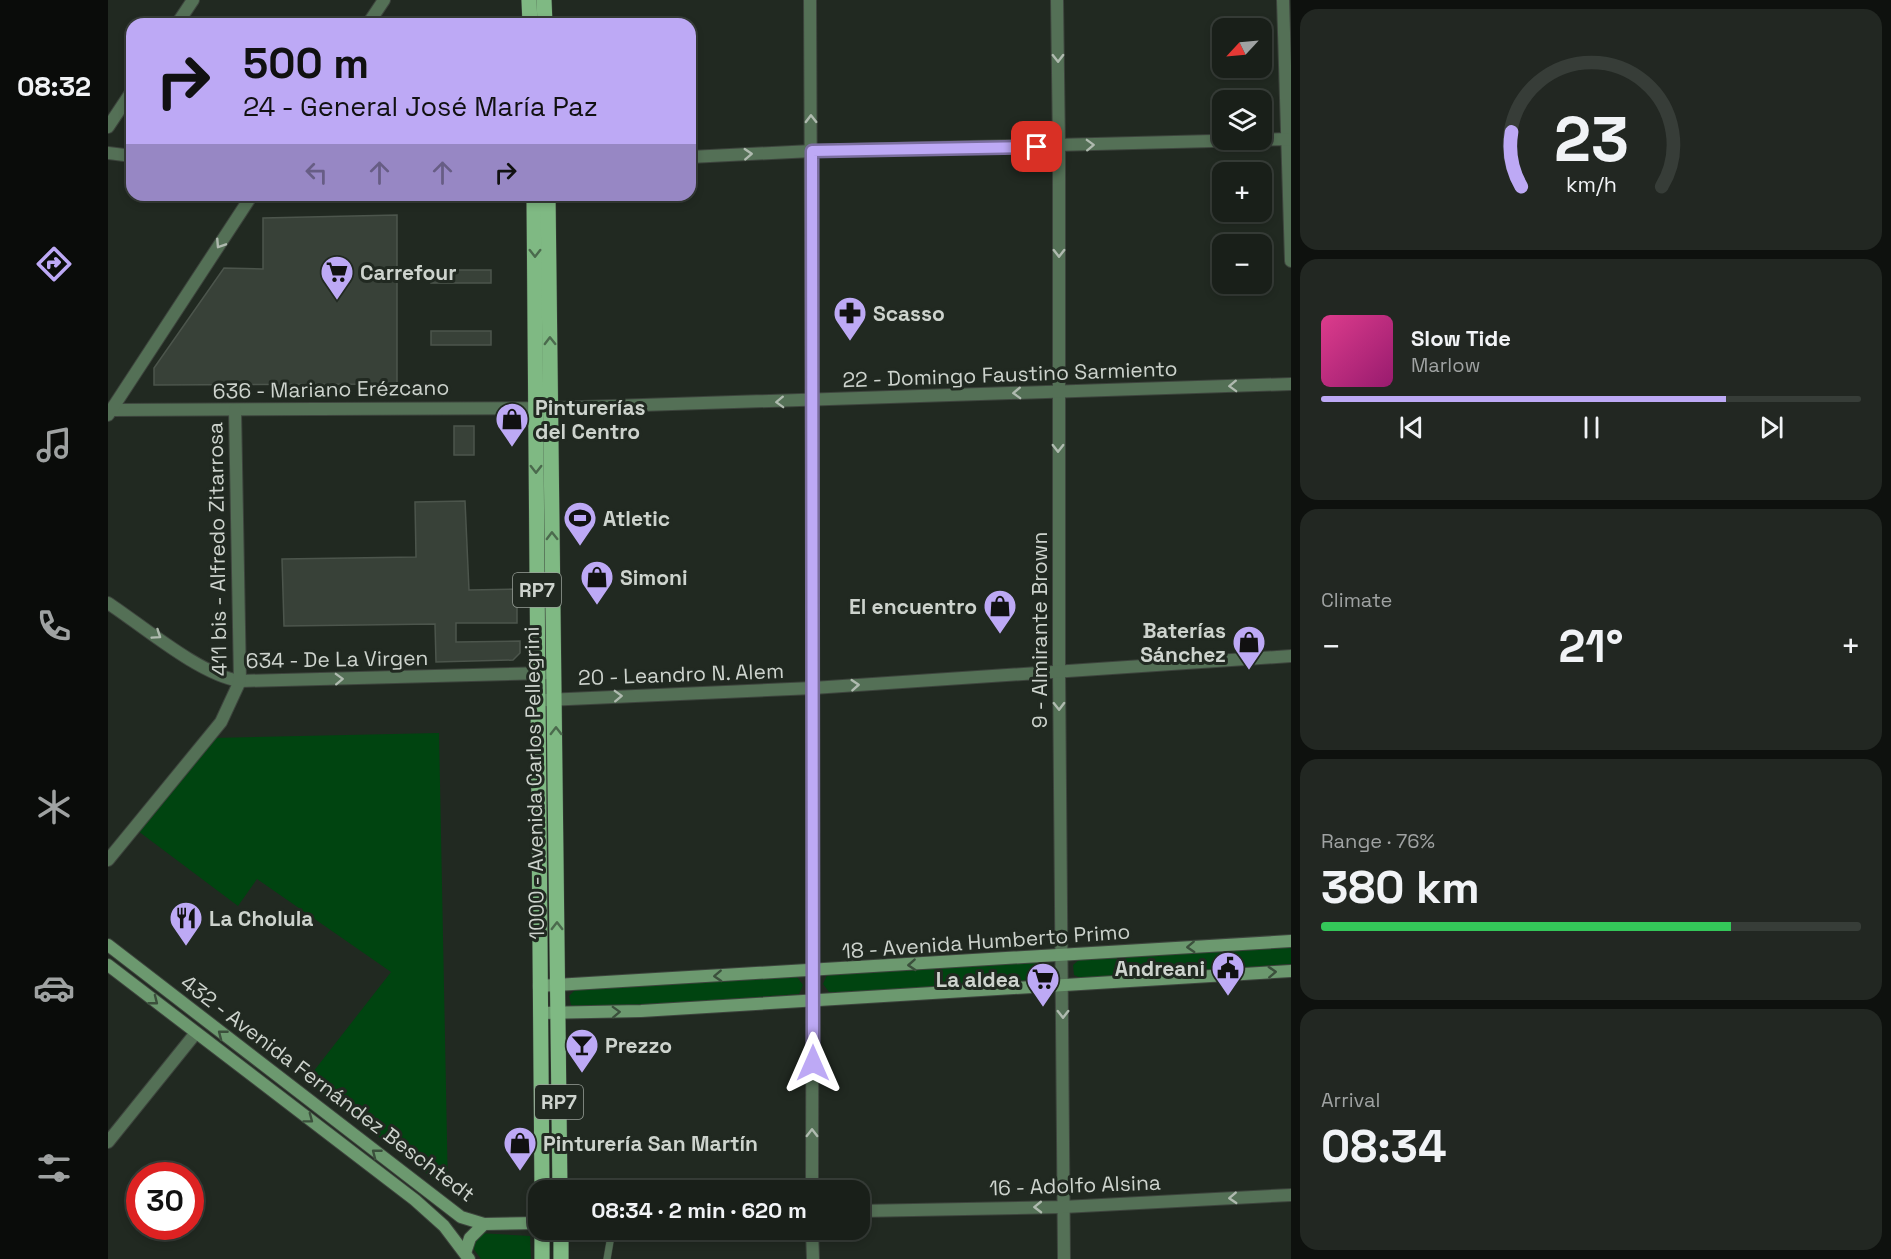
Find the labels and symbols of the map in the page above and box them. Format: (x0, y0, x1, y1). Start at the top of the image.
north arrow (1212, 18, 1272, 78)
one-way arrow (1052, 54, 1064, 63)
one-way arrow (805, 114, 817, 123)
pin (1011, 121, 1062, 172)
one-way arrow (1086, 139, 1095, 151)
one-way arrow (744, 148, 753, 161)
one-way arrow (216, 237, 227, 248)
one-way arrow (529, 249, 541, 258)
one-way arrow (1053, 249, 1065, 258)
supermarket icon: Carrefour (319, 254, 355, 301)
place label: Carrefour (360, 259, 457, 286)
pharmacy icon: Scasso (832, 295, 868, 342)
place label: Scasso (873, 300, 945, 327)
one-way arrow (544, 337, 556, 346)
street label: 22 - Domingo Faustino Sarmiento (842, 355, 1178, 393)
street label: 636 - Mariano Erézcano (212, 373, 450, 405)
one-way arrow (1228, 380, 1237, 392)
one-way arrow (1012, 387, 1021, 400)
place label: Pinturerías del Centro (535, 394, 645, 445)
one-way arrow (775, 396, 784, 408)
shop icon: Pinturerías del Centro (494, 401, 530, 448)
street label: 411 bis - Alfredo Zitarrosa (201, 422, 233, 676)
one-way arrow (1052, 444, 1064, 453)
one-way arrow (530, 465, 542, 474)
sports icon: Atletic (562, 500, 598, 547)
place label: Atletic (603, 505, 670, 532)
one-way arrow (546, 532, 558, 541)
street label: 9 - Almirante Brown (1026, 532, 1053, 728)
shop icon: Simoni (579, 559, 615, 606)
place label: Simoni (620, 564, 688, 591)
road number: RP7 (513, 573, 561, 607)
shop icon: El encuentro (982, 588, 1018, 635)
place label: El encuentro (849, 593, 977, 620)
place label: Baterías Sánchez (1140, 617, 1226, 668)
shop icon: Baterías Sánchez (1231, 624, 1267, 671)
street label: 1000 - Avenida Carlos Pellegrini (518, 626, 550, 940)
one-way arrow (150, 628, 161, 639)
street label: 634 - De La Virgen (245, 644, 429, 674)
street label: 20 - Leandro N. Alem (578, 657, 784, 691)
one-way arrow (334, 672, 343, 685)
one-way arrow (851, 679, 860, 692)
one-way arrow (614, 690, 623, 703)
one-way arrow (1053, 702, 1065, 711)
one-way arrow (550, 727, 562, 736)
restaurant icon: La Cholula (168, 900, 204, 947)
place label: La Cholula (209, 905, 313, 932)
street label: 18 - Avenida Humberto Primo (841, 917, 1131, 965)
one-way arrow (551, 922, 563, 931)
one-way arrow (1186, 941, 1195, 954)
public building icon: Andreani (1210, 950, 1246, 997)
place label: Andreani (1115, 955, 1205, 982)
one-way arrow (908, 958, 917, 971)
supermarket icon: La aldea (1025, 961, 1061, 1008)
place label: La aldea (936, 966, 1020, 993)
one-way arrow (1268, 966, 1277, 979)
street label: 432 - Avenida Fernández Beschtedt (176, 969, 480, 1207)
one-way arrow (713, 970, 722, 983)
one-way arrow (147, 994, 158, 1005)
one-way arrow (612, 1005, 621, 1018)
one-way arrow (1057, 1009, 1069, 1018)
bar icon: Prezzo (564, 1027, 600, 1074)
one-way arrow (218, 1030, 229, 1041)
position arrow (781, 1031, 845, 1095)
place label: Prezzo (605, 1032, 672, 1059)
road number: RP7 (535, 1085, 583, 1119)
one-way arrow (303, 1112, 314, 1123)
shop icon: Pinturería San Martín (502, 1125, 538, 1172)
one-way arrow (806, 1128, 818, 1137)
place label: Pinturería San Martín (543, 1130, 758, 1157)
one-way arrow (372, 1150, 383, 1161)
speed limit sign: 30 (126, 1162, 204, 1240)
street label: 16 - Adolfo Alsina (989, 1169, 1161, 1201)
one-way arrow (1228, 1191, 1237, 1204)
one-way arrow (1033, 1201, 1042, 1214)

